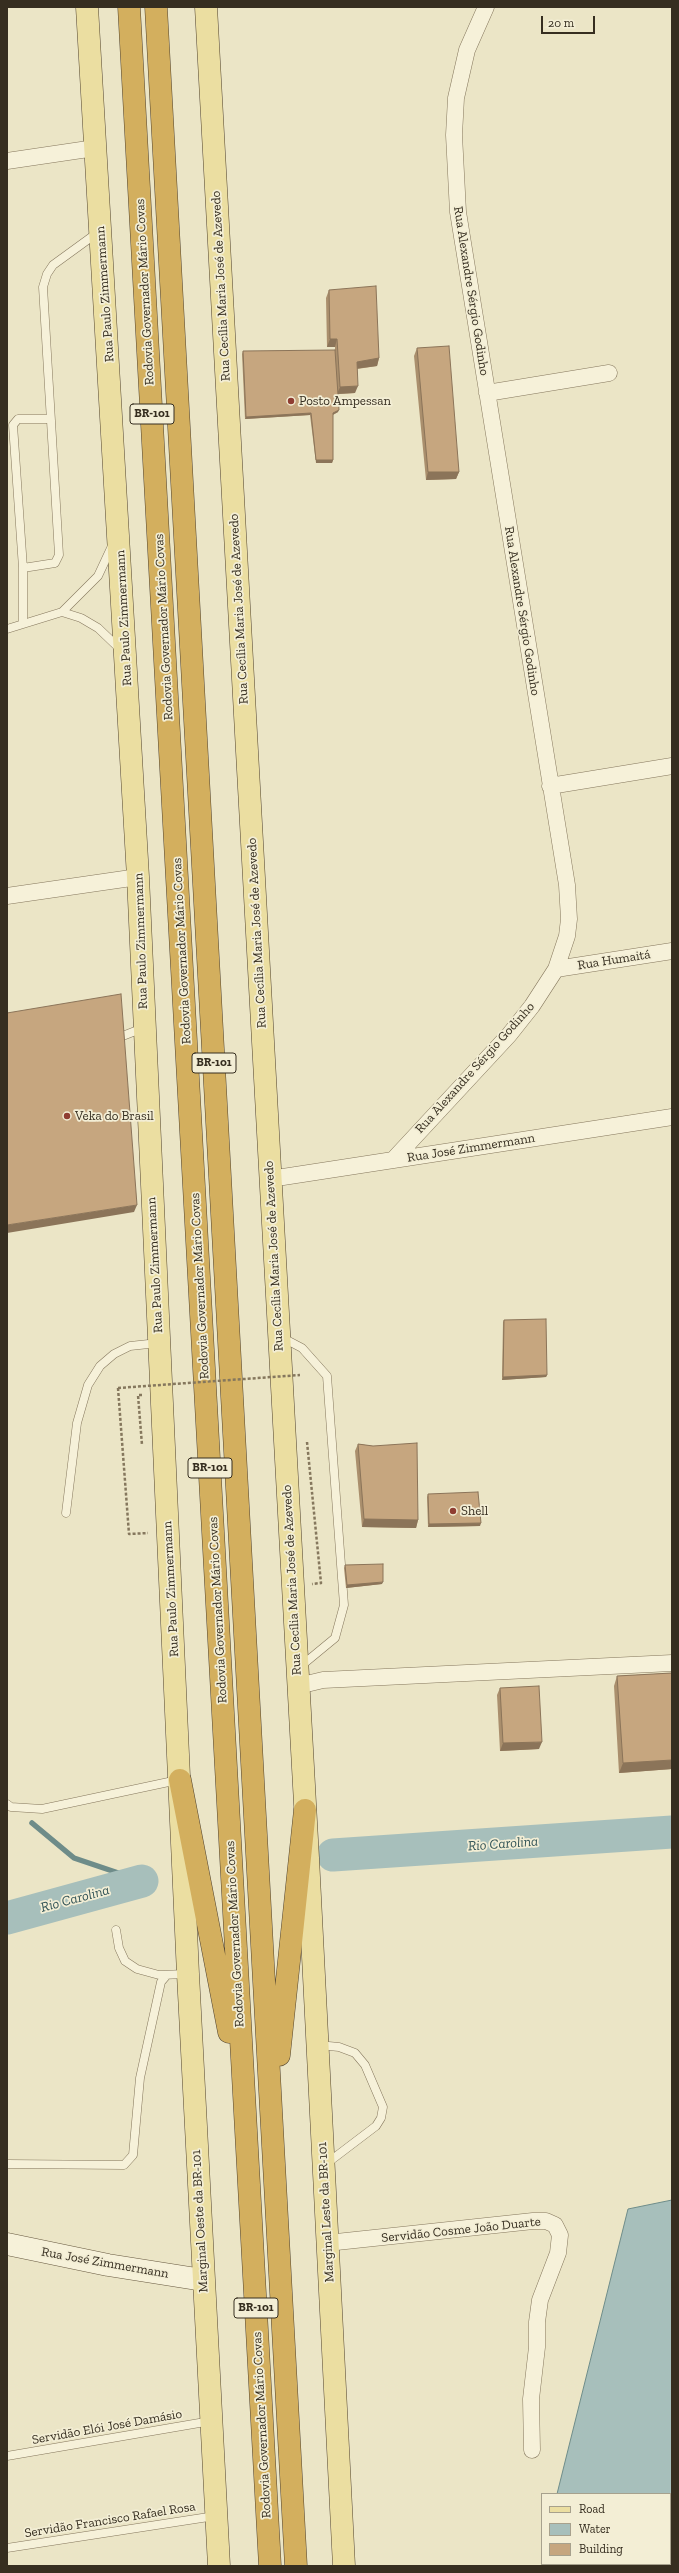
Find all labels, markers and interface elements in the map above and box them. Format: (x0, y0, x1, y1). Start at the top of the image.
scale bar (543, 8, 597, 34)
text: 20 m (548, 16, 574, 30)
street label: Rua Cecília Maria José de Azevedo (208, 190, 234, 382)
street label: Rodovia Governador Mário Covas (132, 198, 158, 386)
street label: Rua Alexandre Sérgio Godinho (450, 205, 492, 377)
street label: Rua Paulo Zimmermann (92, 226, 118, 362)
place label: Posto Ampessan (299, 393, 391, 409)
marker: Posto Ampessan (286, 396, 296, 406)
road number: BR-101 (130, 404, 174, 424)
street label: Rua Cecília Maria José de Azevedo (226, 513, 252, 705)
street label: Rua Alexandre Sérgio Godinho (501, 525, 543, 697)
street label: Rodovia Governador Mário Covas (151, 533, 177, 721)
street label: Rua Paulo Zimmermann (113, 550, 135, 686)
street label: Rua Cecília Maria José de Azevedo (244, 837, 270, 1029)
street label: Rodovia Governador Mário Covas (169, 857, 195, 1045)
street label: Rua Paulo Zimmermann (131, 873, 151, 1009)
street label: Rua Humaitá (576, 947, 652, 973)
street label: Rua Alexandre Sérgio Godinho (412, 999, 538, 1137)
road number: BR-101 (192, 1053, 236, 1073)
place label: Veka do Brasil (75, 1108, 154, 1124)
marker: Veka do Brasil (62, 1111, 72, 1121)
street label: Rua José Zimmermann (406, 1130, 536, 1166)
street label: Rua Cecília Maria José de Azevedo (261, 1160, 287, 1352)
street label: Rodovia Governador Mário Covas (187, 1192, 213, 1380)
street label: Rua Paulo Zimmermann (144, 1197, 166, 1333)
road number: BR-101 (188, 1458, 232, 1478)
street label: Rua Cecília Maria José de Azevedo (279, 1484, 305, 1676)
place label: Shell (461, 1503, 488, 1519)
marker: Shell (448, 1506, 458, 1516)
street label: Rodovia Governador Mário Covas (205, 1516, 231, 1704)
street label: Rua Paulo Zimmermann (160, 1521, 182, 1657)
water label: Rio Carolina (467, 1833, 539, 1855)
street label: Rodovia Governador Mário Covas (222, 1840, 248, 2028)
water label: Rio Carolina (39, 1882, 111, 1916)
street label: Marginal Leste da BR-101 (315, 2141, 337, 2283)
street label: Marginal Oeste da BR-101 (188, 2149, 212, 2293)
street label: Servidão Cosme João Duarte (381, 2214, 541, 2246)
street label: Rua José Zimmermann (40, 2244, 170, 2282)
road number: BR-101 (234, 2298, 278, 2318)
street label: Rodovia Governador Mário Covas (249, 2331, 275, 2519)
street label: Servidão Elói José Damásio (31, 2406, 183, 2448)
legend (541, 2493, 671, 2565)
street label: Servidão Francisco Rafael Rosa (23, 2499, 197, 2541)
text: Road (579, 2502, 605, 2516)
text: Water (579, 2522, 611, 2536)
text: Building (579, 2542, 623, 2556)

